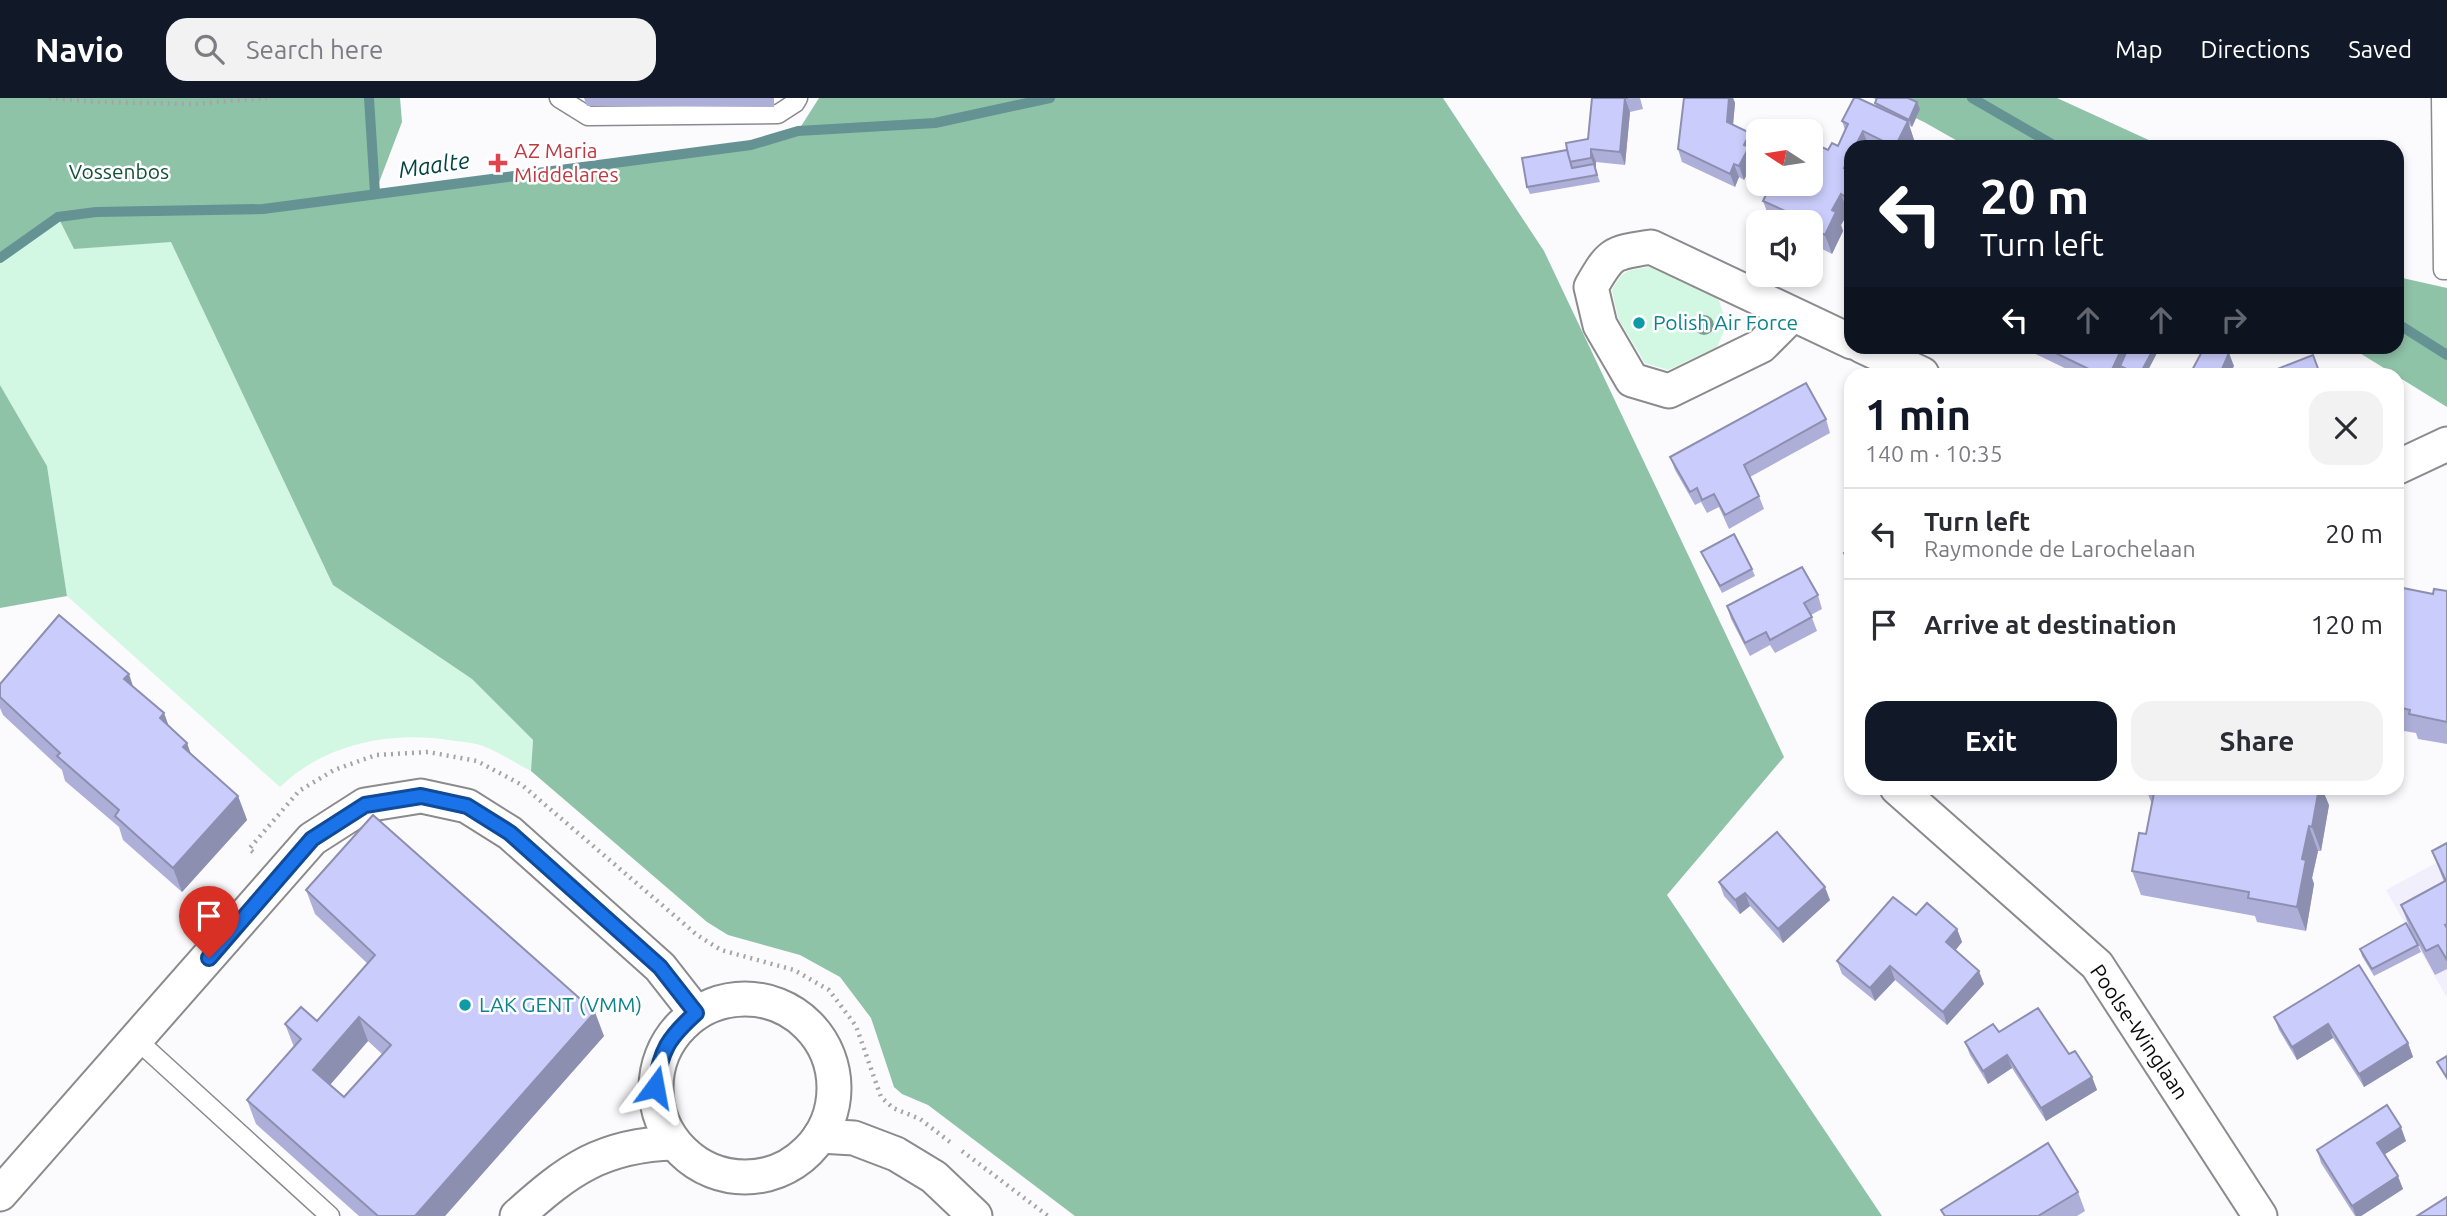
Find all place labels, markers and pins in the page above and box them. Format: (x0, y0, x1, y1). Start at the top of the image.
place label: AZ Maria Middelares (514, 138, 619, 186)
marker: AZ Maria Middelares (488, 153, 508, 173)
place label: Polish Air Force (1653, 310, 1798, 334)
marker: Polish Air Force (1631, 315, 1647, 331)
pin (179, 886, 239, 958)
place label: LAK GENT (VMM) (479, 992, 642, 1016)
marker: LAK GENT (VMM) (457, 997, 473, 1013)

